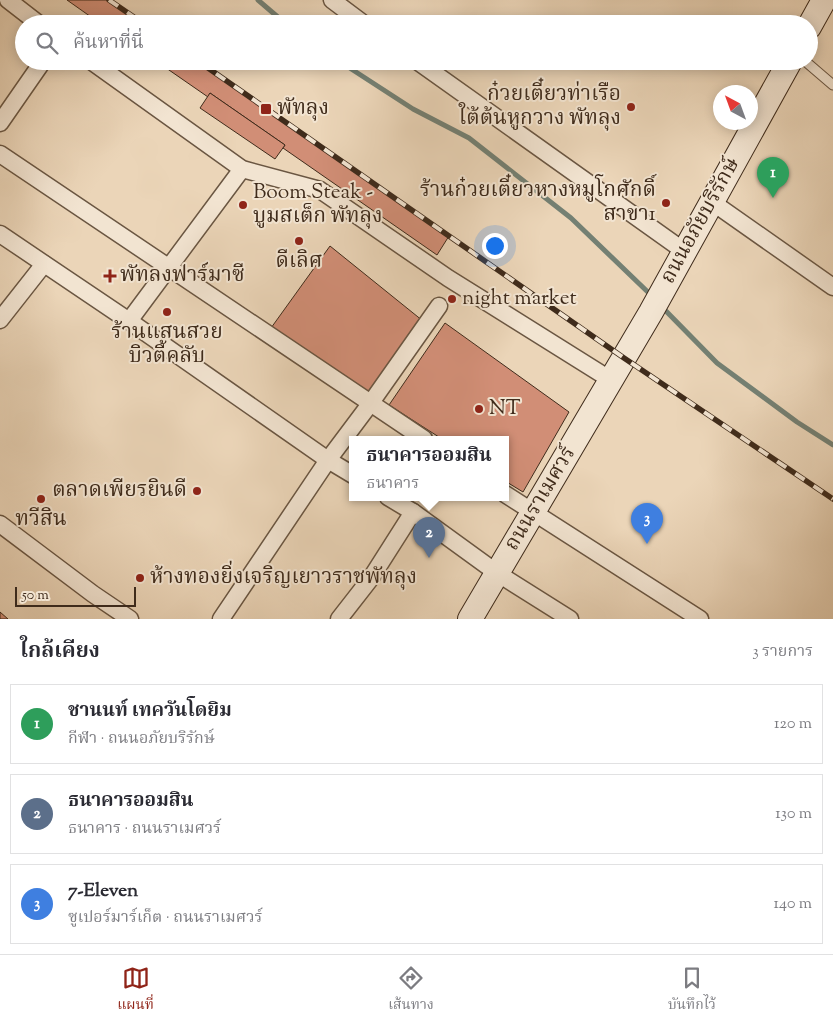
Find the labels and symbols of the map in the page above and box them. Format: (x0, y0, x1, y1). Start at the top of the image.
place label: ก๋วยเตี๋ยวท่าเรือ ใต้ต้นหูกวาง พัทลุง (458, 77, 621, 134)
north arrow (713, 85, 758, 130)
place label: พัทลุง (277, 94, 329, 124)
marker: ก๋วยเตี๋ยวท่าเรือ ใต้ต้นหูกวาง พัทลุง (625, 101, 637, 113)
marker: พัทลุง (259, 102, 273, 116)
street label: ถนนอภัยบริรักษ์ (654, 152, 748, 290)
pin: 1 (757, 157, 789, 198)
place label: ร้านก๋วยเตี๋ยวหางหมูโกศักดิ์ สาขา1 (420, 173, 657, 230)
place label: Boom Steak - บูมสเต็ก พัทลุง (253, 178, 383, 232)
marker: ร้านก๋วยเตี๋ยวหางหมูโกศักดิ์ สาขา1 (660, 197, 672, 209)
marker: Boom Steak - บูมสเต็ก พัทลุง (237, 199, 249, 211)
your location (482, 233, 508, 259)
marker: ดีเลิศ (293, 235, 305, 247)
place label: ดีเลิศ (276, 247, 322, 277)
place label: พัทลงฟาร์มาซี (120, 261, 245, 291)
marker: พัทลงฟาร์มาซี (104, 270, 116, 282)
place label: night market (462, 284, 577, 314)
marker: night market (446, 293, 458, 305)
marker: ร้านแสนสวย บิวตี้คลับ (161, 306, 173, 318)
place label: ร้านแสนสวย บิวตี้คลับ (111, 318, 223, 372)
place label: NT (489, 394, 521, 424)
marker: NT (473, 403, 485, 415)
street label: ถนนราเมศวร์ (498, 440, 585, 557)
place label: ตลาดเพียรยินดี (52, 476, 187, 506)
marker: ตลาดเพียรยินดี (191, 485, 203, 497)
marker: ทวีสิน (35, 493, 47, 505)
pin: 3 (631, 503, 663, 544)
place label: ทวีสิน (15, 505, 67, 535)
pin: 2 (413, 517, 445, 558)
place label: ห้างทองยิ่งเจริญเยาวราชพัทลุง (150, 560, 417, 593)
marker: ห้างทองยิ่งเจริญเยาวราชพัทลุง (134, 572, 146, 584)
scale bar (15, 584, 136, 607)

